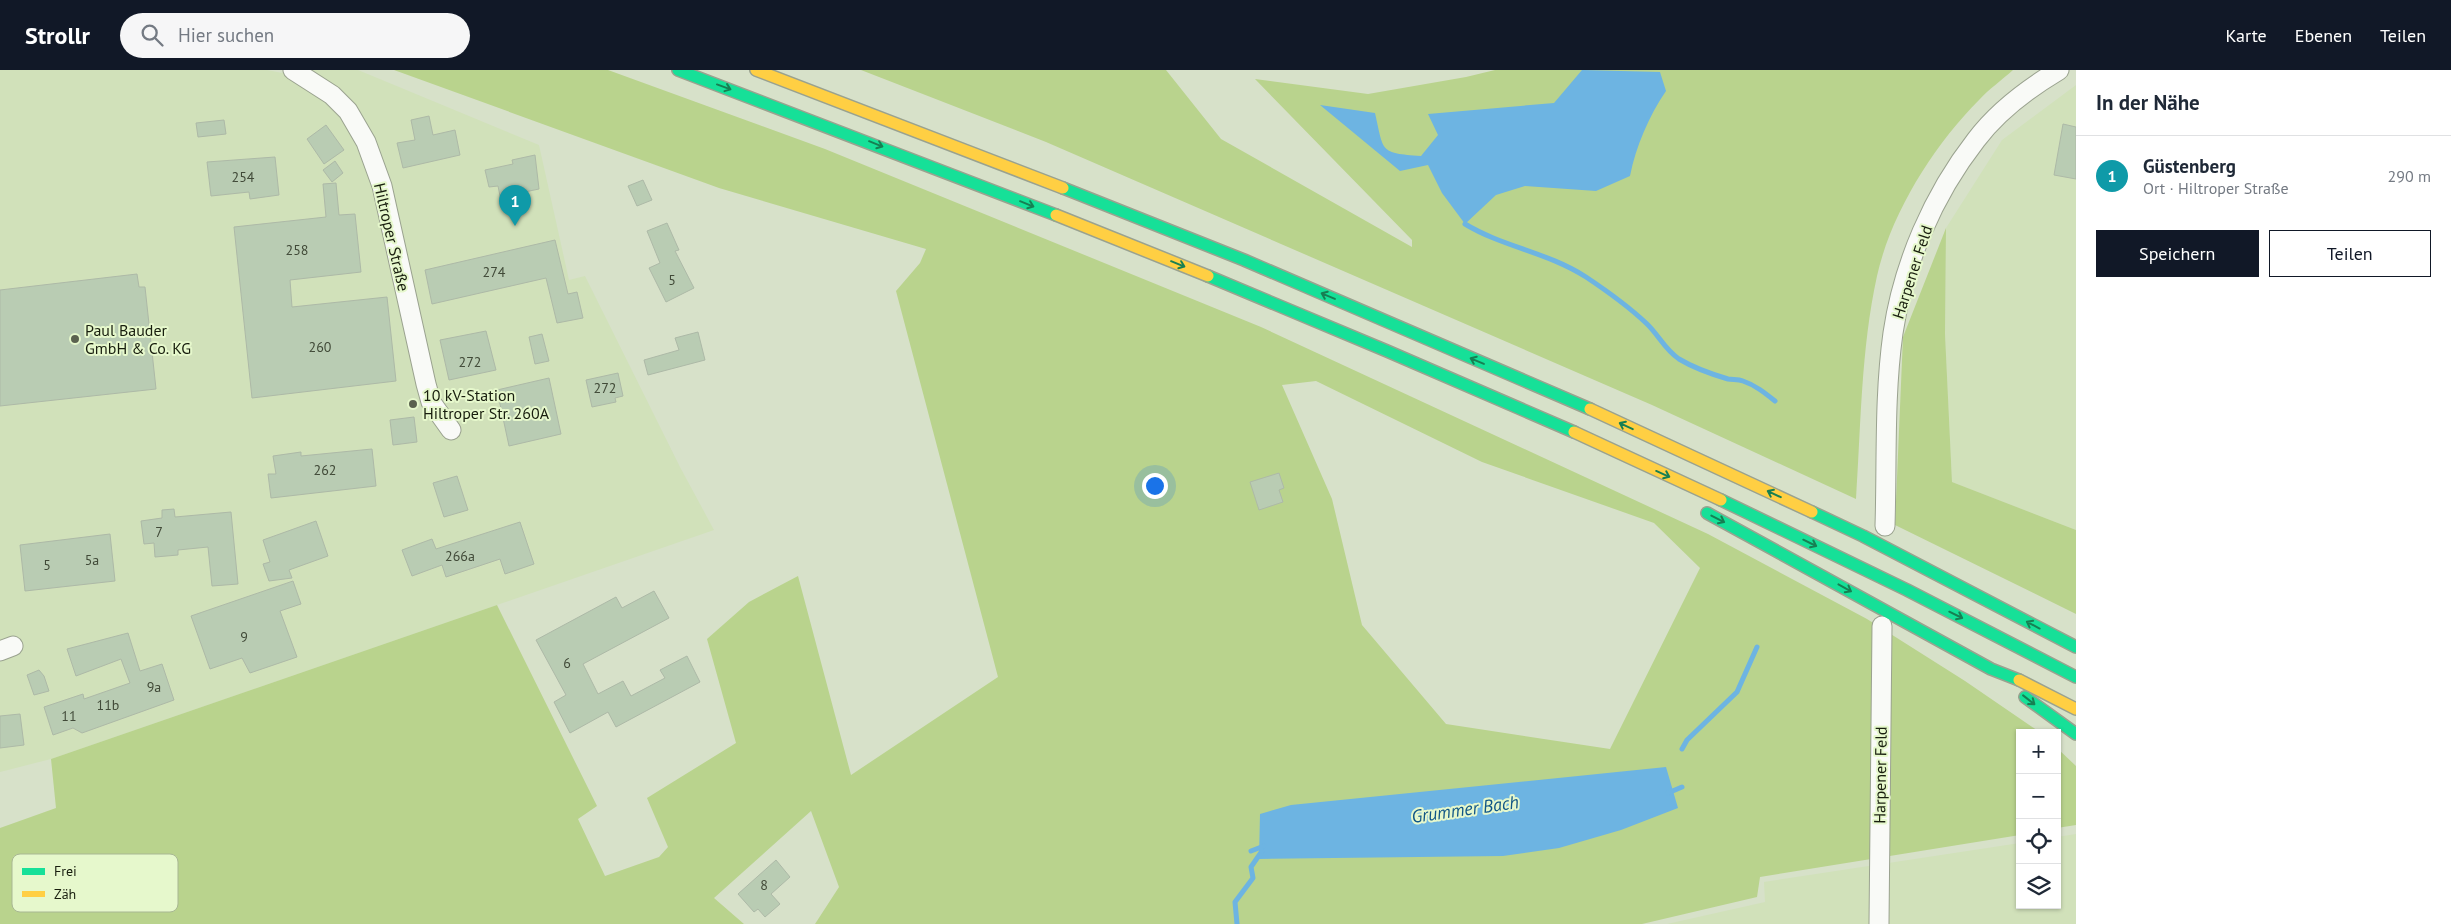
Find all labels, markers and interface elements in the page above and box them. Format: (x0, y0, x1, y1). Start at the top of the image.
search box (120, 13, 470, 58)
text: Strollr (25, 20, 90, 51)
icon: search (138, 21, 166, 49)
text: Hier suchen (178, 23, 274, 47)
text: Karte (2226, 24, 2267, 47)
text: Ebenen (2295, 24, 2352, 47)
text: Teilen (2380, 24, 2426, 47)
one-way arrow (715, 83, 731, 92)
text: In der Nähe (2096, 89, 2200, 116)
one-way arrow (868, 140, 883, 149)
text: Güstenberg (2143, 154, 2236, 178)
text: 1 (2107, 166, 2117, 186)
text: 290 m (2388, 166, 2431, 186)
house number: 254 (232, 168, 255, 186)
text: Ort · Hiltroper Straße (2143, 178, 2289, 198)
street label: Hiltroper Straße (370, 181, 414, 293)
pin: 1 (499, 185, 531, 226)
one-way arrow (1019, 200, 1034, 209)
street label: Harpener Feld (1887, 223, 1937, 321)
button: Speichern (2096, 230, 2259, 277)
button: Teilen (2269, 230, 2431, 277)
house number: 258 (286, 241, 308, 259)
one-way arrow (1170, 260, 1185, 269)
house number: 274 (483, 263, 506, 281)
house number: 5 (668, 271, 676, 289)
one-way arrow (1321, 291, 1336, 301)
place label: Paul Bauder GmbH & Co. KG (85, 320, 191, 358)
marker: Paul Bauder GmbH & Co. KG (69, 333, 81, 345)
house number: 260 (309, 338, 332, 356)
house number: 272 (459, 353, 481, 371)
one-way arrow (1470, 355, 1485, 365)
house number: 272 (594, 379, 616, 397)
place label: 10 kV-Station Hiltroper Str. 260A (423, 385, 550, 423)
marker: 10 kV-Station Hiltroper Str. 260A (407, 398, 419, 410)
one-way arrow (1619, 421, 1634, 431)
house number: 262 (314, 461, 336, 479)
one-way arrow (1655, 469, 1670, 479)
your location (1142, 473, 1168, 499)
one-way arrow (1766, 489, 1781, 499)
one-way arrow (1710, 515, 1725, 524)
house number: 7 (155, 523, 163, 541)
one-way arrow (1802, 538, 1817, 548)
house number: 266a (445, 547, 475, 565)
house number: 5a (85, 551, 99, 569)
house number: 5 (43, 556, 51, 574)
one-way arrow (1837, 584, 1852, 593)
one-way arrow (1948, 610, 1963, 620)
one-way arrow (2026, 620, 2041, 629)
house number: 9 (240, 628, 248, 646)
house number: 6 (563, 654, 571, 672)
house number: 9a (147, 678, 161, 696)
one-way arrow (2022, 694, 2035, 705)
house number: 11b (97, 696, 119, 714)
house number: 11 (61, 707, 77, 725)
street label: Harpener Feld (1869, 726, 1891, 824)
map controls (2016, 729, 2061, 909)
button: + (2016, 729, 2061, 774)
button: − (2016, 774, 2061, 819)
water label: Grummer Bach (1410, 790, 1520, 828)
button: locate (2016, 819, 2061, 864)
legend (12, 854, 178, 912)
text: Frei (54, 862, 77, 880)
button: layers (2016, 864, 2061, 909)
house number: 8 (760, 876, 768, 894)
text: Zäh (54, 885, 76, 903)

